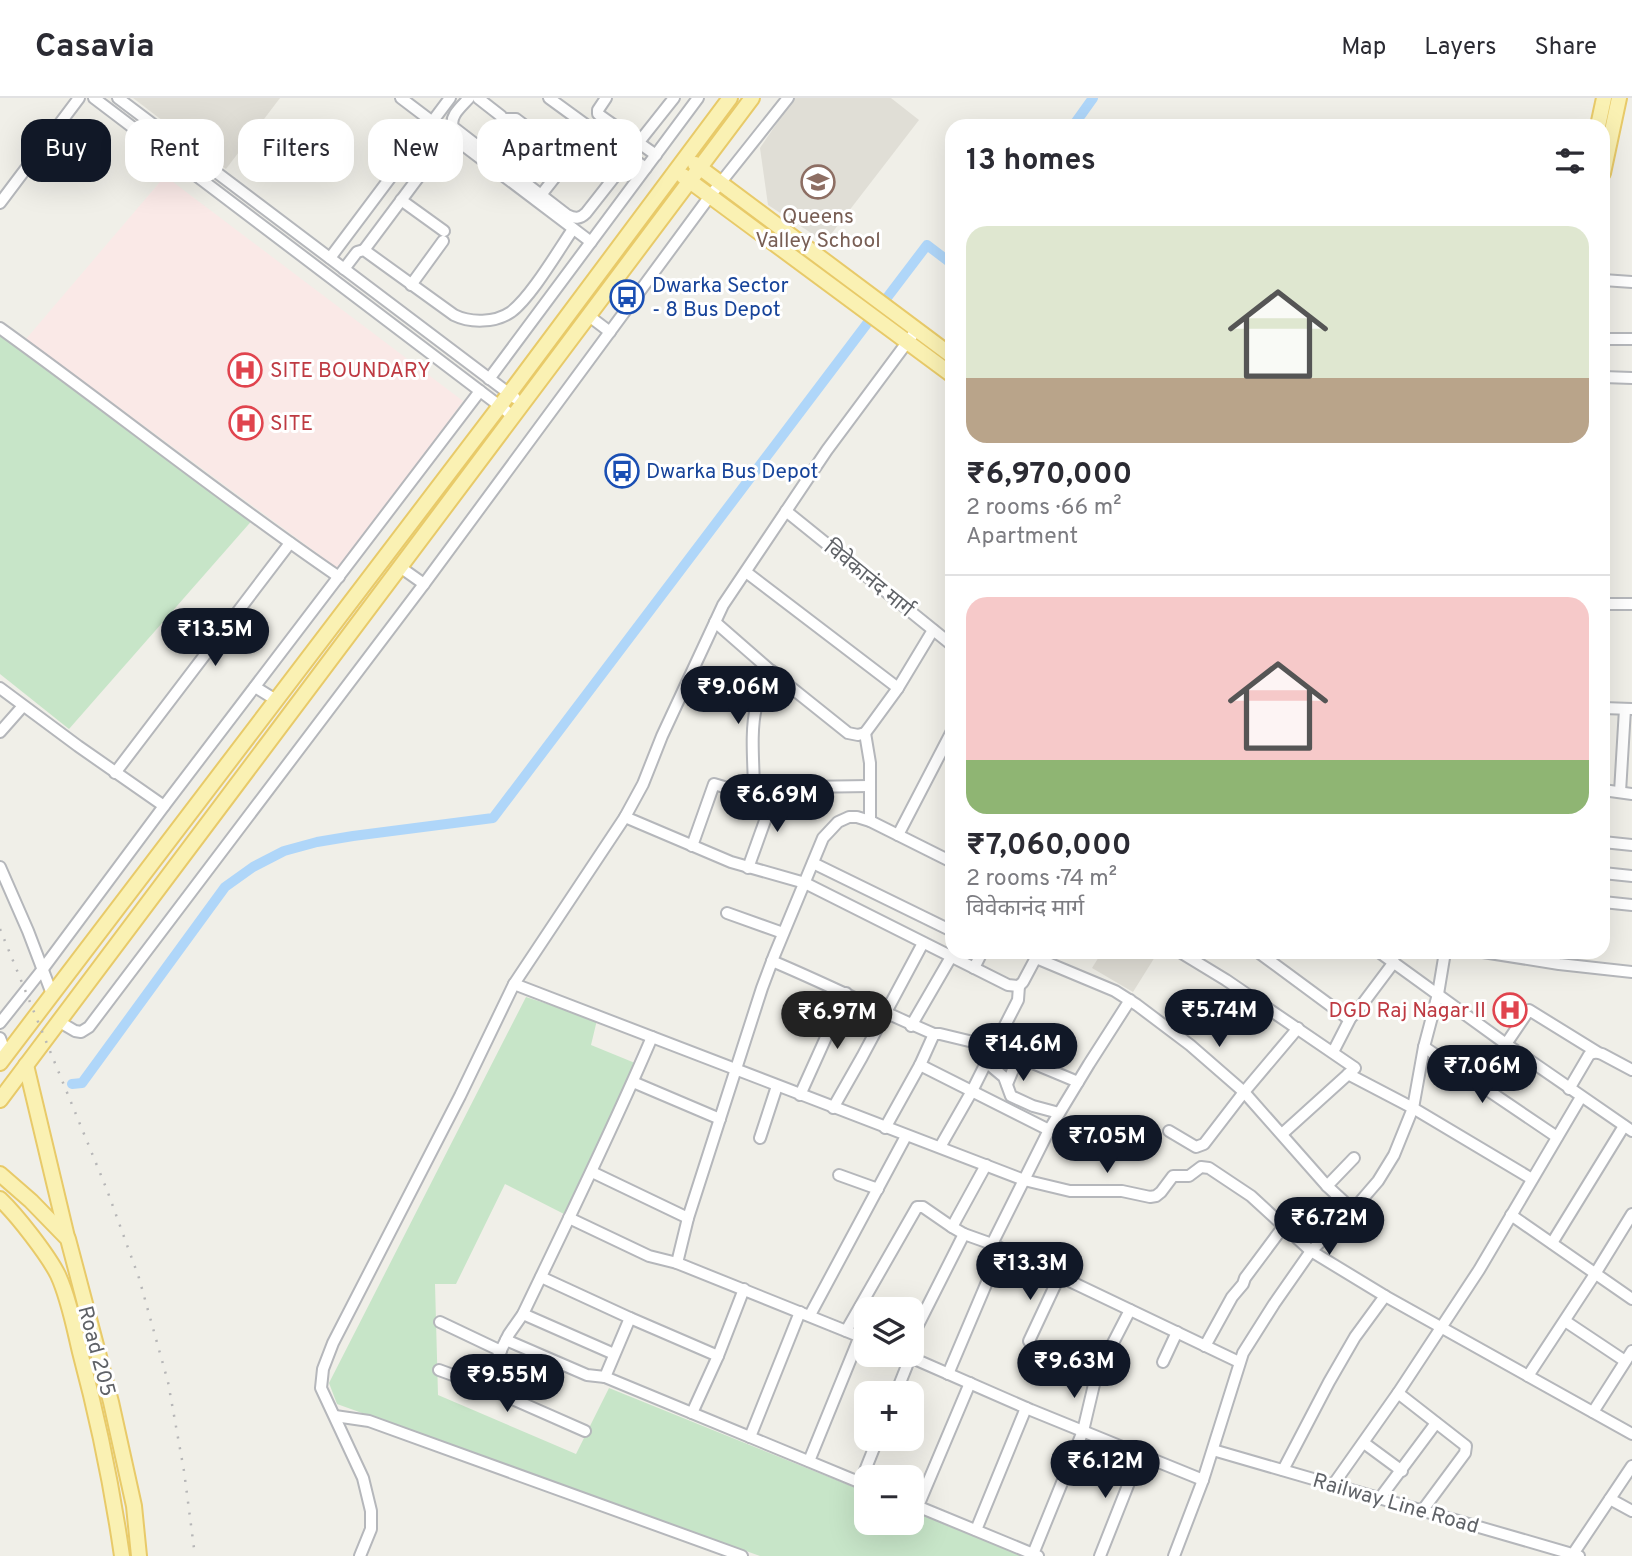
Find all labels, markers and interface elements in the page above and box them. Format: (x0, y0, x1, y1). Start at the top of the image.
text: Casavia (35, 27, 155, 69)
text: Map (1341, 33, 1386, 63)
text: Layers (1424, 33, 1496, 63)
text: Share (1534, 33, 1597, 63)
chip: Buy (21, 119, 111, 182)
chip: Rent (125, 119, 224, 182)
chip: Filters (238, 119, 354, 182)
chip: New (368, 119, 463, 182)
chip: Apartment (477, 119, 642, 182)
icon: filters (1551, 142, 1589, 180)
text: 13 homes (966, 143, 1096, 180)
school or university icon: Queens Valley School (799, 163, 837, 201)
place label: Queens Valley School (755, 204, 881, 255)
icon: home (1215, 271, 1341, 397)
place label: Dwarka Sector - 8 Bus Depot (652, 273, 789, 324)
bus stop icon: Dwarka Sector - 8 Bus Depot (608, 278, 646, 316)
hospital icon: SITE BOUNDARY (226, 351, 264, 389)
place label: SITE BOUNDARY (270, 358, 431, 385)
hospital icon: SITE (227, 404, 265, 442)
place label: SITE (270, 411, 313, 438)
bus stop icon: Dwarka Bus Depot (603, 452, 641, 490)
text: ₹6,970,000 (966, 457, 1132, 494)
place label: Dwarka Bus Depot (646, 459, 819, 486)
text: 2 rooms · 66 m² (966, 494, 1122, 523)
text: Apartment (966, 523, 1078, 552)
street label: विवेकानंद मार्ग (818, 535, 919, 624)
pin: ₹13.5M (158, 608, 272, 668)
text: ₹13.5M (177, 616, 253, 645)
icon: home (1215, 643, 1341, 769)
pin: ₹9.06M (681, 666, 795, 726)
text: ₹9.06M (697, 674, 779, 703)
pin: ₹6.69M (720, 774, 834, 834)
text: ₹6.69M (736, 782, 818, 811)
text: ₹7,060,000 (966, 828, 1131, 865)
text: 2 rooms · 74 m² (966, 865, 1117, 894)
text: विवेकानंद मार्ग (966, 895, 1084, 924)
pin: ₹5.74M (1162, 990, 1276, 1049)
hospital icon: DGD Raj Nagar II (1491, 991, 1529, 1029)
pin: ₹6.97M (780, 992, 894, 1051)
text: ₹5.74M (1181, 997, 1257, 1026)
place label: DGD Raj Nagar II (1328, 998, 1486, 1025)
text: ₹6.97M (797, 999, 877, 1028)
pin: ₹14.6M (966, 1024, 1080, 1083)
text: ₹14.6M (984, 1031, 1062, 1060)
pin: ₹7.06M (1425, 1046, 1539, 1105)
text: ₹7.06M (1443, 1053, 1521, 1082)
pin: ₹7.05M (1050, 1116, 1164, 1175)
text: ₹7.05M (1068, 1123, 1146, 1152)
pin: ₹6.72M (1272, 1198, 1386, 1257)
text: ₹6.72M (1290, 1205, 1368, 1234)
pin: ₹13.3M (973, 1242, 1087, 1302)
text: ₹13.3M (992, 1250, 1068, 1279)
map controls (854, 1297, 924, 1535)
button: layers (854, 1297, 924, 1367)
street label: Road 205 (70, 1303, 121, 1400)
pin: ₹9.63M (1017, 1340, 1131, 1400)
text: ₹9.63M (1033, 1348, 1115, 1377)
pin: ₹9.55M (450, 1354, 564, 1414)
text: ₹9.55M (466, 1362, 548, 1391)
button: + (854, 1381, 924, 1451)
pin: ₹6.12M (1048, 1440, 1162, 1500)
text: ₹6.12M (1067, 1448, 1143, 1477)
button: − (854, 1465, 924, 1535)
street label: Railway Line Road (1309, 1468, 1482, 1541)

